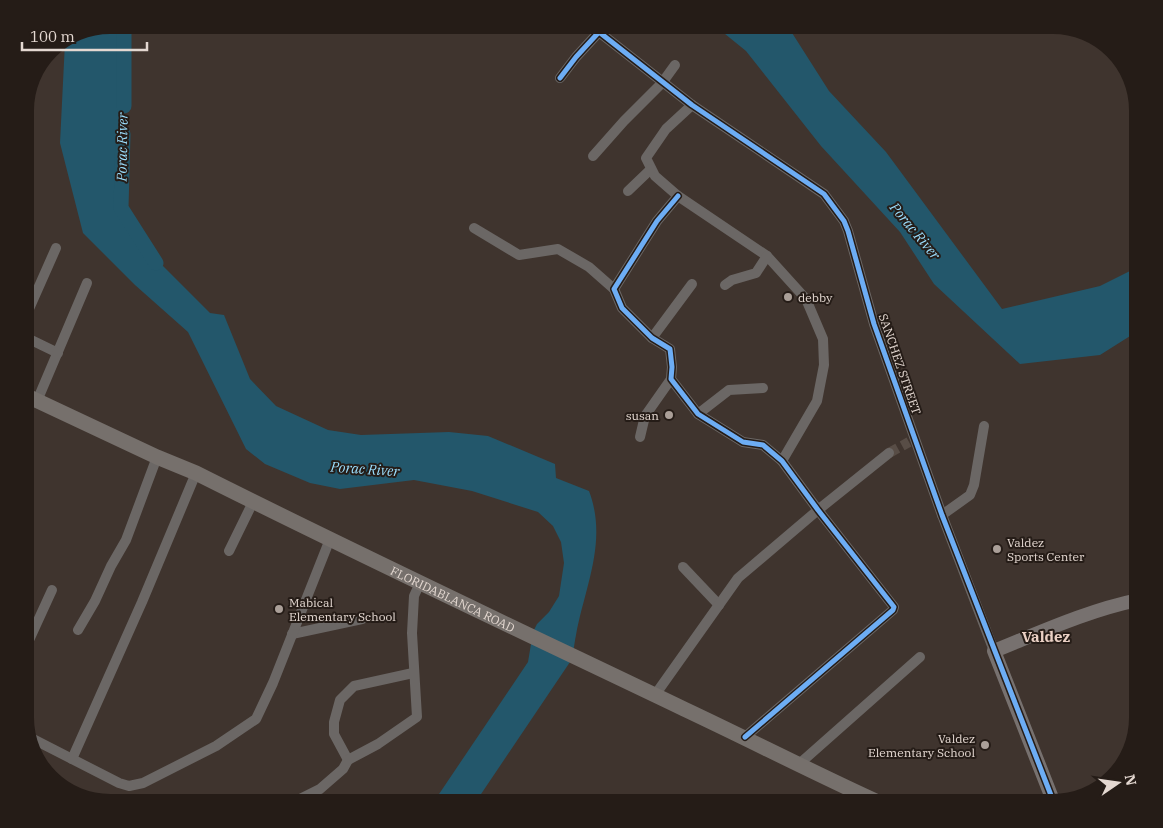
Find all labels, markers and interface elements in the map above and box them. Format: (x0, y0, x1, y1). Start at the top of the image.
scale bar (22, 20, 148, 52)
text: 100 m (30, 27, 75, 46)
water label: Porac River (112, 111, 132, 183)
water label: Porac River (885, 198, 945, 264)
place label: debby (798, 290, 833, 305)
marker: debby (782, 291, 794, 303)
street label: SANCHEZ STREET (876, 312, 924, 417)
place label: susan (626, 408, 659, 423)
marker: susan (663, 409, 675, 421)
water label: Porac River (329, 458, 401, 480)
place label: Valdez Sports Center (1007, 535, 1085, 564)
marker: Valdez Sports Center (991, 543, 1003, 555)
street label: FLORIDABLANCA ROAD (388, 562, 518, 635)
place label: Mabical Elementary School (289, 595, 396, 624)
marker: Mabical Elementary School (273, 603, 285, 615)
district label: Valdez (1022, 627, 1070, 646)
place label: Valdez Elementary School (868, 731, 975, 760)
marker: Valdez Elementary School (979, 739, 991, 751)
north arrow (1093, 758, 1143, 808)
text: N (1121, 773, 1141, 787)

